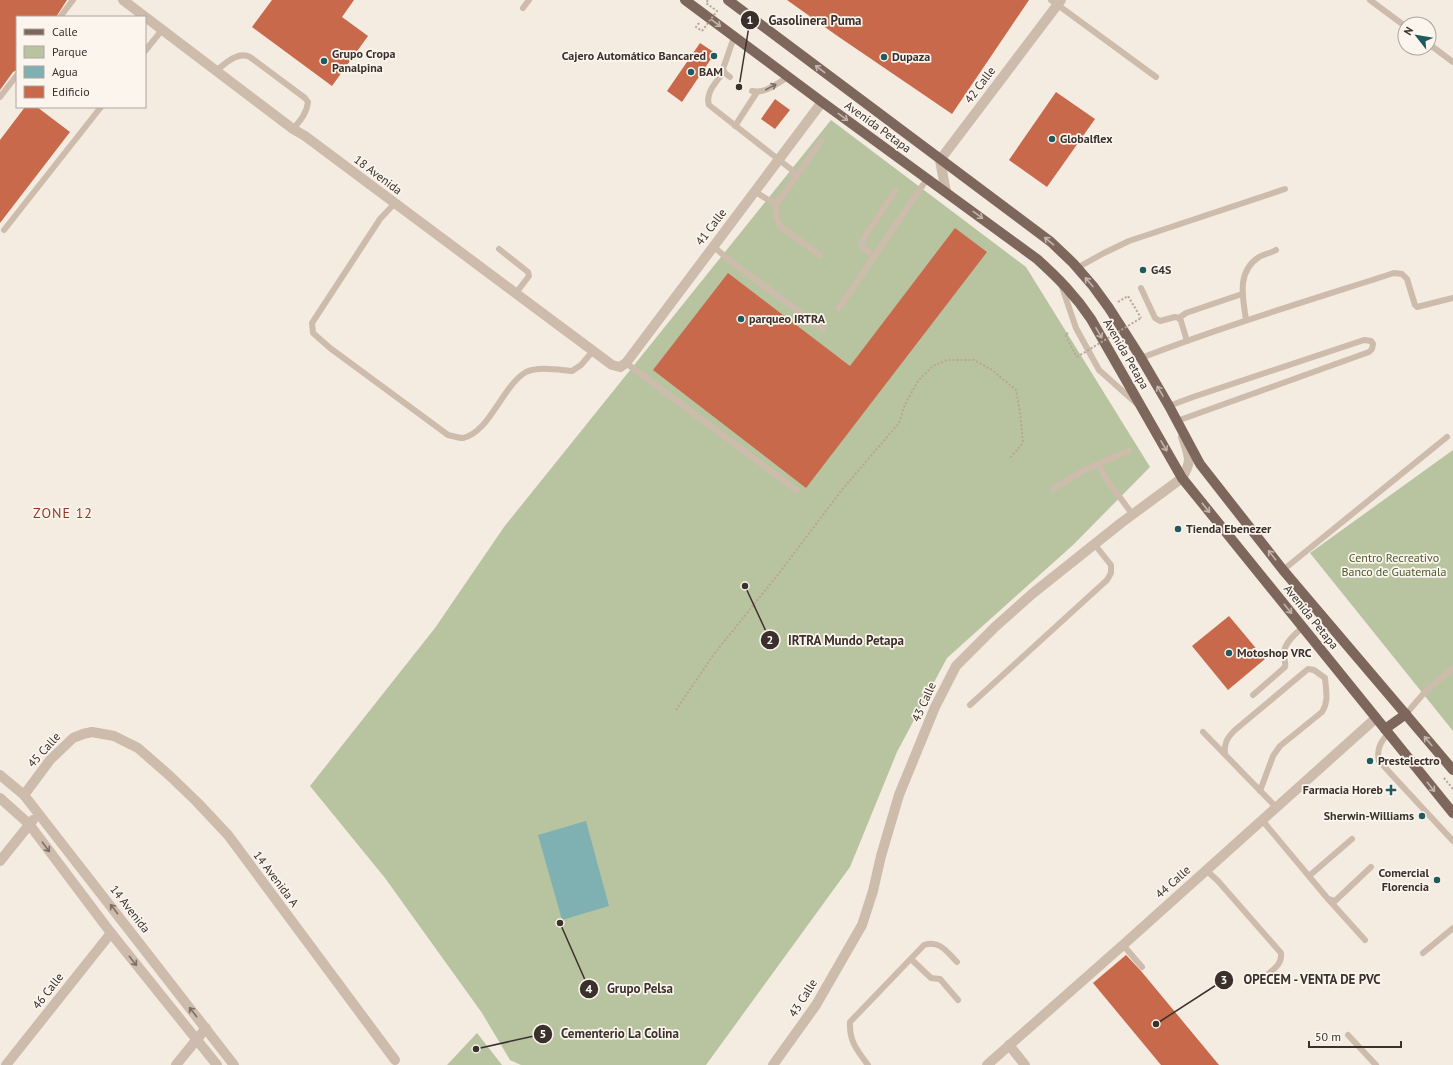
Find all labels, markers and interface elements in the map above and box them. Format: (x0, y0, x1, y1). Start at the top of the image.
callout: Gasolinera Puma (740, 8, 869, 33)
text: 1 (747, 12, 753, 27)
text: Gasolinera Puma (768, 12, 862, 29)
legend (16, 16, 146, 108)
north arrow (1397, 16, 1437, 56)
one-way arrow (711, 19, 722, 28)
text: Calle (52, 24, 78, 39)
text: N (1401, 24, 1416, 38)
text: Parque (52, 44, 87, 59)
place label: Grupo Cropa Panalpina (332, 46, 395, 75)
place label: Cajero Automático Bancared (562, 48, 706, 63)
place label: Dupaza (892, 49, 930, 64)
marker: Cajero Automático Bancared (709, 51, 719, 61)
marker: Dupaza (879, 52, 889, 62)
marker: Grupo Cropa Panalpina (319, 56, 329, 66)
street label: 42 Calle (961, 63, 998, 106)
text: Agua (52, 64, 78, 79)
place label: BAM (699, 64, 723, 79)
one-way arrow (814, 65, 825, 73)
marker: BAM (686, 67, 696, 77)
one-way arrow (765, 83, 777, 90)
text: Edificio (52, 84, 90, 99)
street label: Avenida Petapa (842, 97, 915, 156)
one-way arrow (838, 113, 849, 122)
place label: Globalflex (1060, 131, 1113, 146)
marker: Globalflex (1047, 134, 1057, 144)
street label: 18 Avenida (351, 152, 405, 198)
street label: 41 Calle (692, 205, 729, 248)
one-way arrow (972, 211, 983, 219)
one-way arrow (1044, 237, 1055, 246)
place label: G4S (1151, 262, 1171, 277)
marker: G4S (1138, 265, 1148, 275)
one-way arrow (1085, 277, 1094, 287)
place label: parqueo IRTRA (749, 311, 826, 326)
marker: parqueo IRTRA (736, 314, 746, 324)
street label: Avenida Petapa (1100, 316, 1153, 392)
one-way arrow (1096, 327, 1104, 339)
one-way arrow (1156, 385, 1164, 397)
one-way arrow (1160, 440, 1168, 452)
one-way arrow (1202, 503, 1211, 514)
district label: ZONE 12 (33, 504, 93, 522)
place label: Tienda Ebenezer (1186, 521, 1272, 536)
marker: Tienda Ebenezer (1173, 524, 1183, 534)
one-way arrow (1268, 550, 1276, 561)
park label: Centro Recreativo Banco de Guatemala (1341, 550, 1447, 579)
street label: Avenida Petapa (1281, 581, 1342, 652)
one-way arrow (1284, 604, 1292, 615)
callout: IRTRA Mundo Petapa (760, 628, 913, 653)
text: 2 (767, 632, 773, 647)
text: IRTRA Mundo Petapa (788, 632, 904, 649)
place label: Motoshop VRC (1237, 645, 1312, 660)
marker: Motoshop VRC (1224, 648, 1234, 658)
street label: 43 Calle (908, 680, 939, 724)
street label: 45 Calle (24, 729, 63, 770)
one-way arrow (1423, 735, 1432, 746)
place label: Prestelectro (1378, 753, 1440, 768)
marker: Prestelectro (1365, 756, 1375, 766)
one-way arrow (1427, 781, 1436, 792)
place label: Farmacia Horeb (1303, 782, 1384, 797)
marker: Farmacia Horeb (1386, 785, 1396, 795)
place label: Sherwin-Williams (1324, 808, 1414, 823)
marker: Sherwin-Williams (1417, 811, 1427, 821)
one-way arrow (42, 841, 50, 852)
street label: 14 Avenida A (250, 848, 302, 910)
street label: 44 Calle (1152, 862, 1193, 901)
place label: Comercial Florencia (1378, 865, 1429, 894)
marker: Comercial Florencia (1432, 875, 1442, 885)
street label: 14 Avenida (107, 882, 154, 936)
one-way arrow (110, 904, 118, 915)
one-way arrow (129, 956, 138, 967)
callout: OPECEM - VENTA DE PVC (1214, 967, 1390, 992)
street label: 46 Calle (29, 970, 66, 1012)
text: OPECEM - VENTA DE PVC (1243, 971, 1381, 988)
text: 3 (1221, 972, 1227, 987)
callout: Grupo Pelsa (579, 976, 681, 1001)
street label: 43 Calle (785, 976, 820, 1020)
text: Grupo Pelsa (607, 980, 673, 997)
text: 4 (586, 981, 593, 996)
one-way arrow (189, 1006, 198, 1017)
callout: Cementerio La Colina (533, 1021, 687, 1046)
scale bar (1309, 1023, 1401, 1049)
text: Cementerio La Colina (561, 1025, 679, 1042)
text: 5 (540, 1026, 546, 1041)
text: 50 m (1315, 1029, 1341, 1044)

